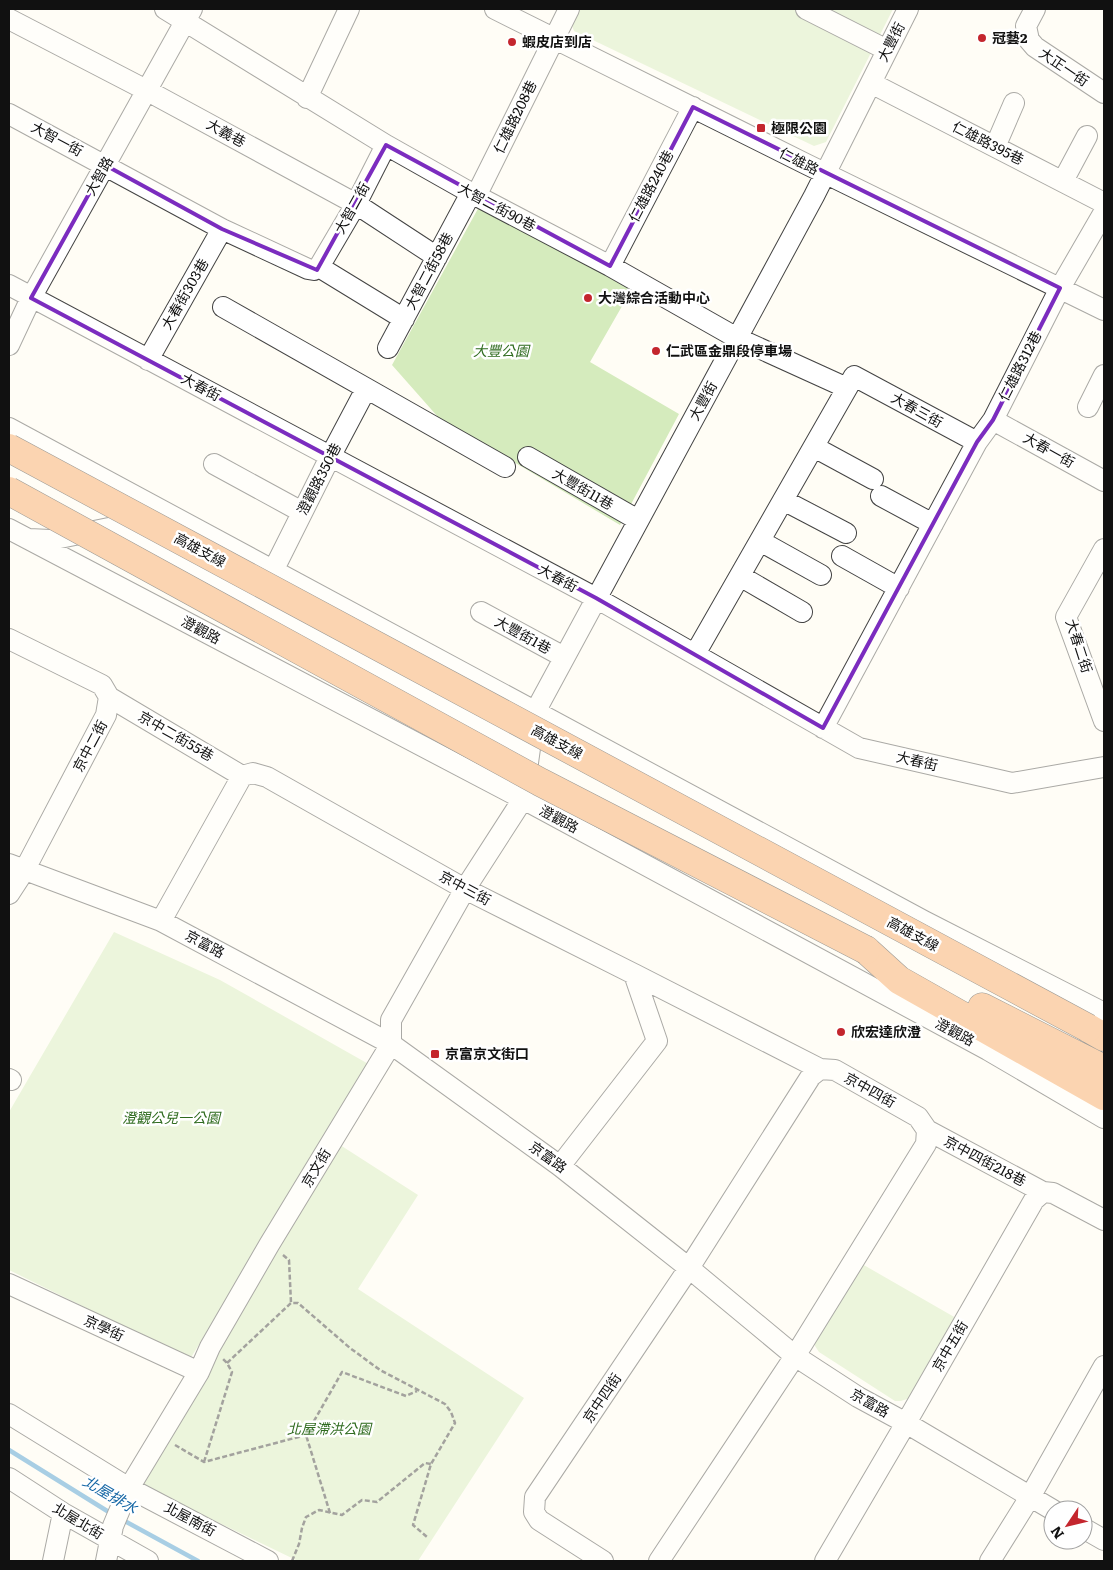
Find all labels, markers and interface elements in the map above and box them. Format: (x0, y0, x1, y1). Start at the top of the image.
street label: 大豐街 (872, 18, 909, 65)
place label: 冠藝2 (992, 27, 1028, 47)
place label: 蝦皮店到店 (522, 31, 592, 51)
marker: 冠藝2 (976, 32, 988, 44)
marker: 蝦皮店到店 (506, 36, 518, 48)
street label: 大正一街 (1036, 42, 1093, 90)
street label: 仁雄路208巷 (488, 77, 540, 156)
street label: 大義巷 (203, 113, 250, 151)
street label: 仁雄路395巷 (949, 115, 1028, 169)
street label: 大智一街 (28, 116, 87, 160)
place label: 極限公園 (771, 117, 827, 137)
marker: 極限公園 (755, 122, 767, 134)
street label: 仁雄路 (776, 142, 823, 179)
street label: 仁雄路240巷 (623, 146, 677, 225)
street label: 大智路 (79, 152, 117, 199)
street label: 大智二街90巷 (455, 177, 540, 235)
street label: 大智二街 (329, 178, 373, 237)
street label: 大智二街58巷 (399, 228, 457, 313)
street label: 大春街303巷 (156, 254, 213, 333)
place label: 大灣綜合活動中心 (598, 287, 710, 307)
marker: 大灣綜合活動中心 (582, 292, 594, 304)
street label: 仁雄路312巷 (993, 327, 1045, 404)
park label: 大豐公園 (473, 340, 531, 360)
place label: 仁武區金鼎段停車場 (666, 340, 792, 360)
marker: 仁武區金鼎段停車場 (650, 345, 662, 357)
street label: 大春街 (178, 367, 225, 405)
street label: 大豐街 (683, 377, 721, 424)
street label: 大春三街 (888, 387, 947, 431)
street label: 大春一街 (1020, 427, 1079, 471)
street label: 澄觀路350巷 (291, 439, 345, 518)
street label: 大豐街11巷 (549, 463, 618, 514)
street label: 高雄支線 (171, 527, 230, 571)
street label: 大春街 (535, 558, 582, 596)
street label: 澄觀路 (178, 610, 225, 648)
street label: 大豐街1巷 (492, 610, 555, 658)
street label: 大春二街 (1062, 616, 1098, 675)
street label: 京中二街55巷 (135, 705, 218, 765)
street label: 京中二街 (67, 716, 111, 775)
street label: 高雄支線 (528, 719, 587, 763)
street label: 大春街 (895, 746, 940, 774)
street label: 澄觀路 (536, 799, 583, 837)
street label: 京中三街 (436, 865, 495, 909)
street label: 高雄支線 (884, 911, 943, 955)
street label: 京富路 (182, 924, 229, 962)
street label: 澄觀路 (932, 1012, 979, 1050)
place label: 欣宏達欣澄 (851, 1021, 921, 1041)
marker: 欣宏達欣澄 (835, 1026, 847, 1038)
place label: 京富京文街口 (445, 1043, 529, 1063)
marker: 京富京文街口 (429, 1048, 441, 1060)
street label: 京中四街 (841, 1067, 900, 1111)
park label: 澄觀公兒一公園 (122, 1107, 222, 1127)
street label: 京中四街218巷 (941, 1130, 1030, 1190)
street label: 京富路 (526, 1136, 571, 1177)
street label: 京文街 (296, 1144, 335, 1191)
street label: 京學街 (81, 1309, 128, 1345)
street label: 京中五街 (926, 1316, 972, 1375)
street label: 京中四街 (577, 1369, 625, 1426)
street label: 京富路 (847, 1383, 894, 1421)
park label: 北屋滯洪公園 (287, 1418, 373, 1438)
water label: 北屋排水 (79, 1469, 143, 1519)
street label: 北屋南街 (161, 1496, 220, 1540)
street label: 北屋北街 (49, 1497, 108, 1543)
north arrow (1043, 1500, 1093, 1550)
text: N (1045, 1522, 1068, 1544)

